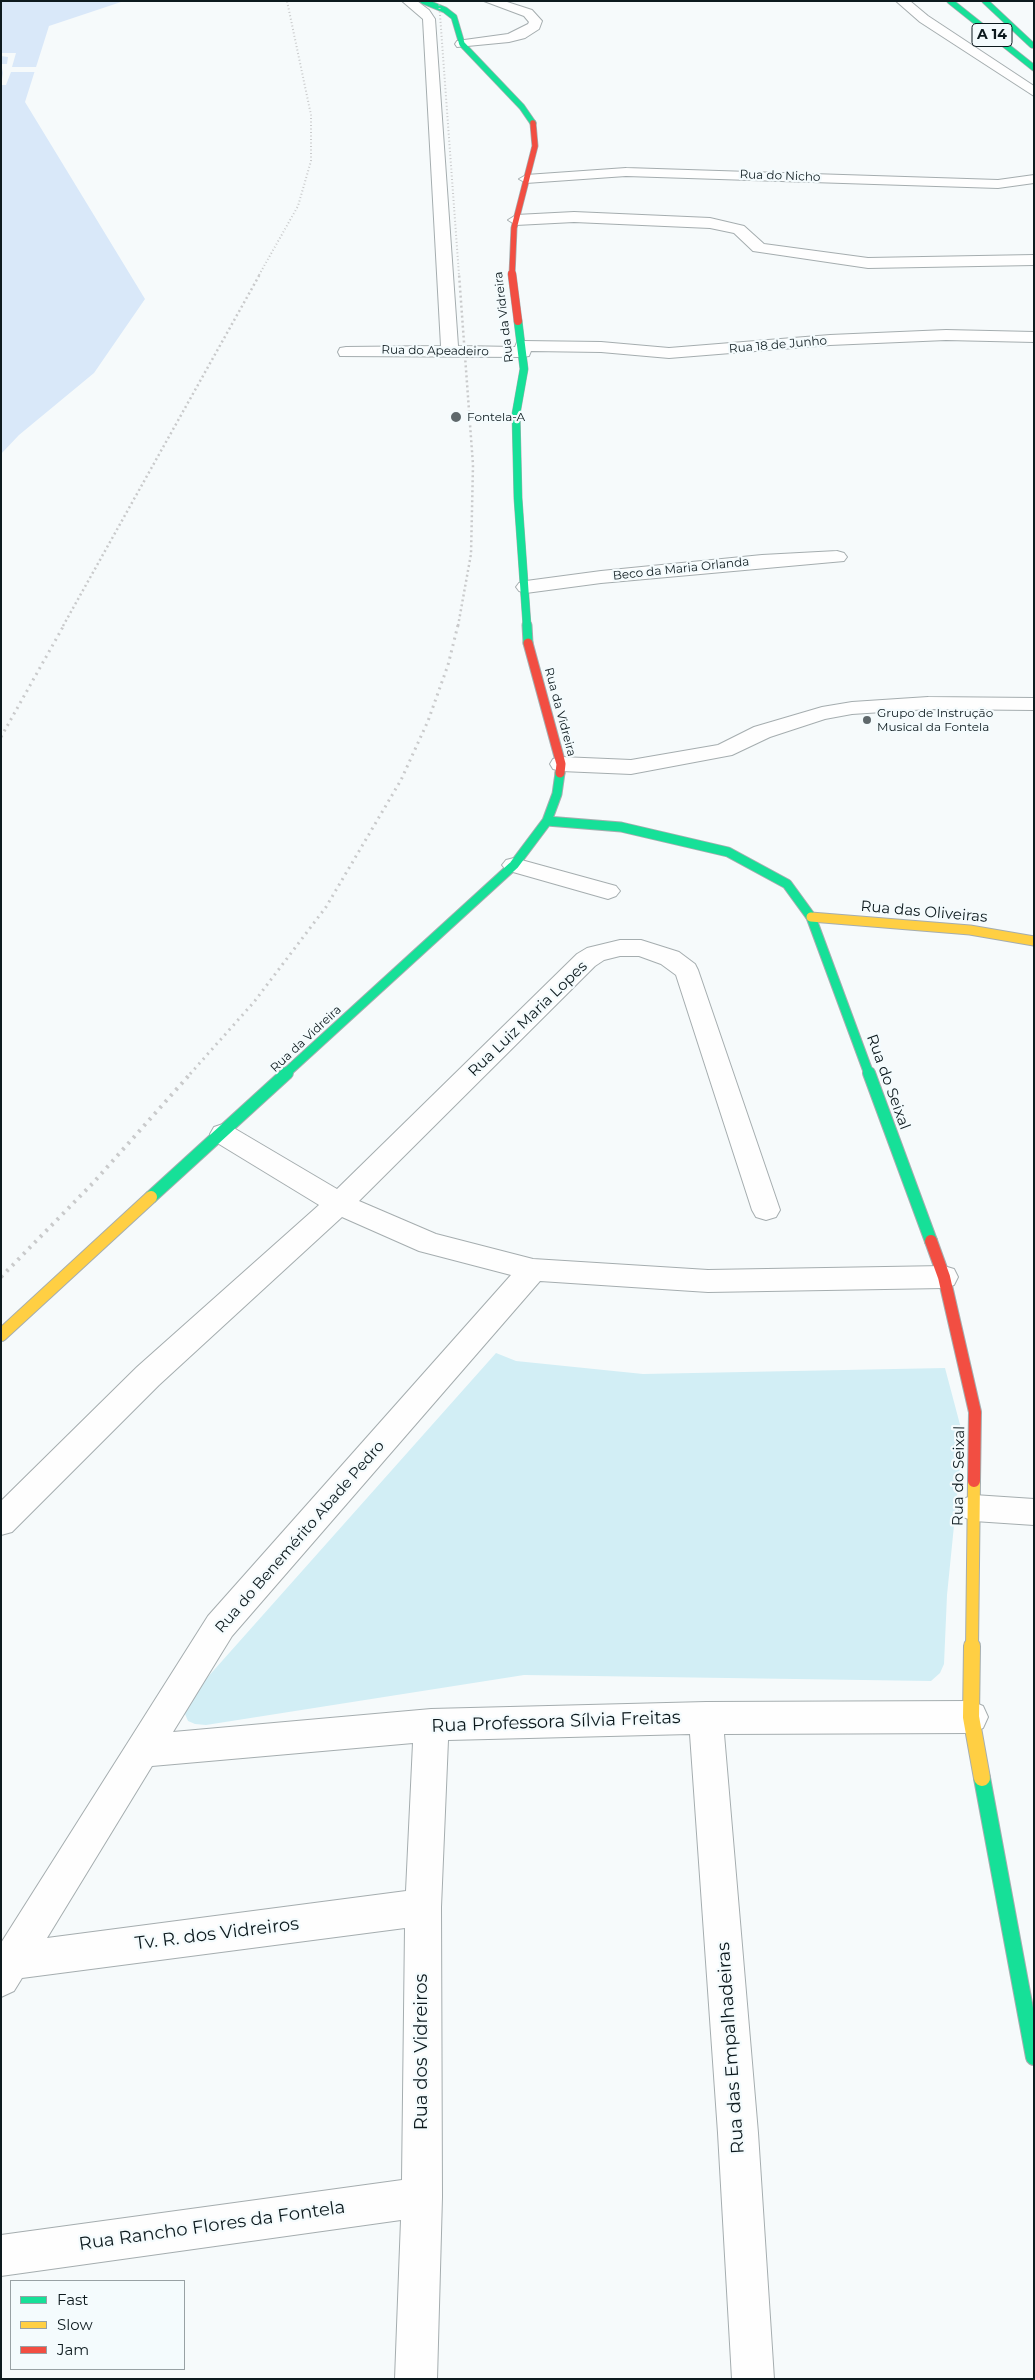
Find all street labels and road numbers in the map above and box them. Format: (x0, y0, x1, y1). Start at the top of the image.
road number: A 14 (972, 24, 1012, 46)
street label: Rua do Nicho (739, 167, 821, 185)
street label: Rua da Vidreira (491, 271, 517, 363)
street label: Rua 18 de Junho (728, 334, 828, 356)
street label: Rua do Apeadeiro (381, 343, 489, 359)
street label: Beco da Maria Orlanda (612, 555, 750, 583)
street label: Rua da Vidreira (541, 666, 579, 758)
street label: Rua das Oliveiras (860, 897, 988, 927)
street label: Rua Luiz Maria Lopes (465, 957, 591, 1081)
street label: Rua da Vidreira (268, 1003, 344, 1075)
street label: Rua do Seixal (862, 1032, 914, 1132)
street label: Rua do Seixal (949, 1426, 969, 1526)
street label: Rua do Benemérito Abade Pedro (212, 1437, 388, 1637)
street label: Rua Professora Sílvia Freitas (431, 1707, 681, 1737)
street label: Tv. R. dos Vidreiros (134, 1913, 300, 1955)
street label: Rua das Empalhadeiras (713, 1941, 749, 2155)
street label: Rua dos Vidreiros (411, 1974, 433, 2130)
street label: Rua Rancho Flores da Fontela (78, 2197, 346, 2255)

